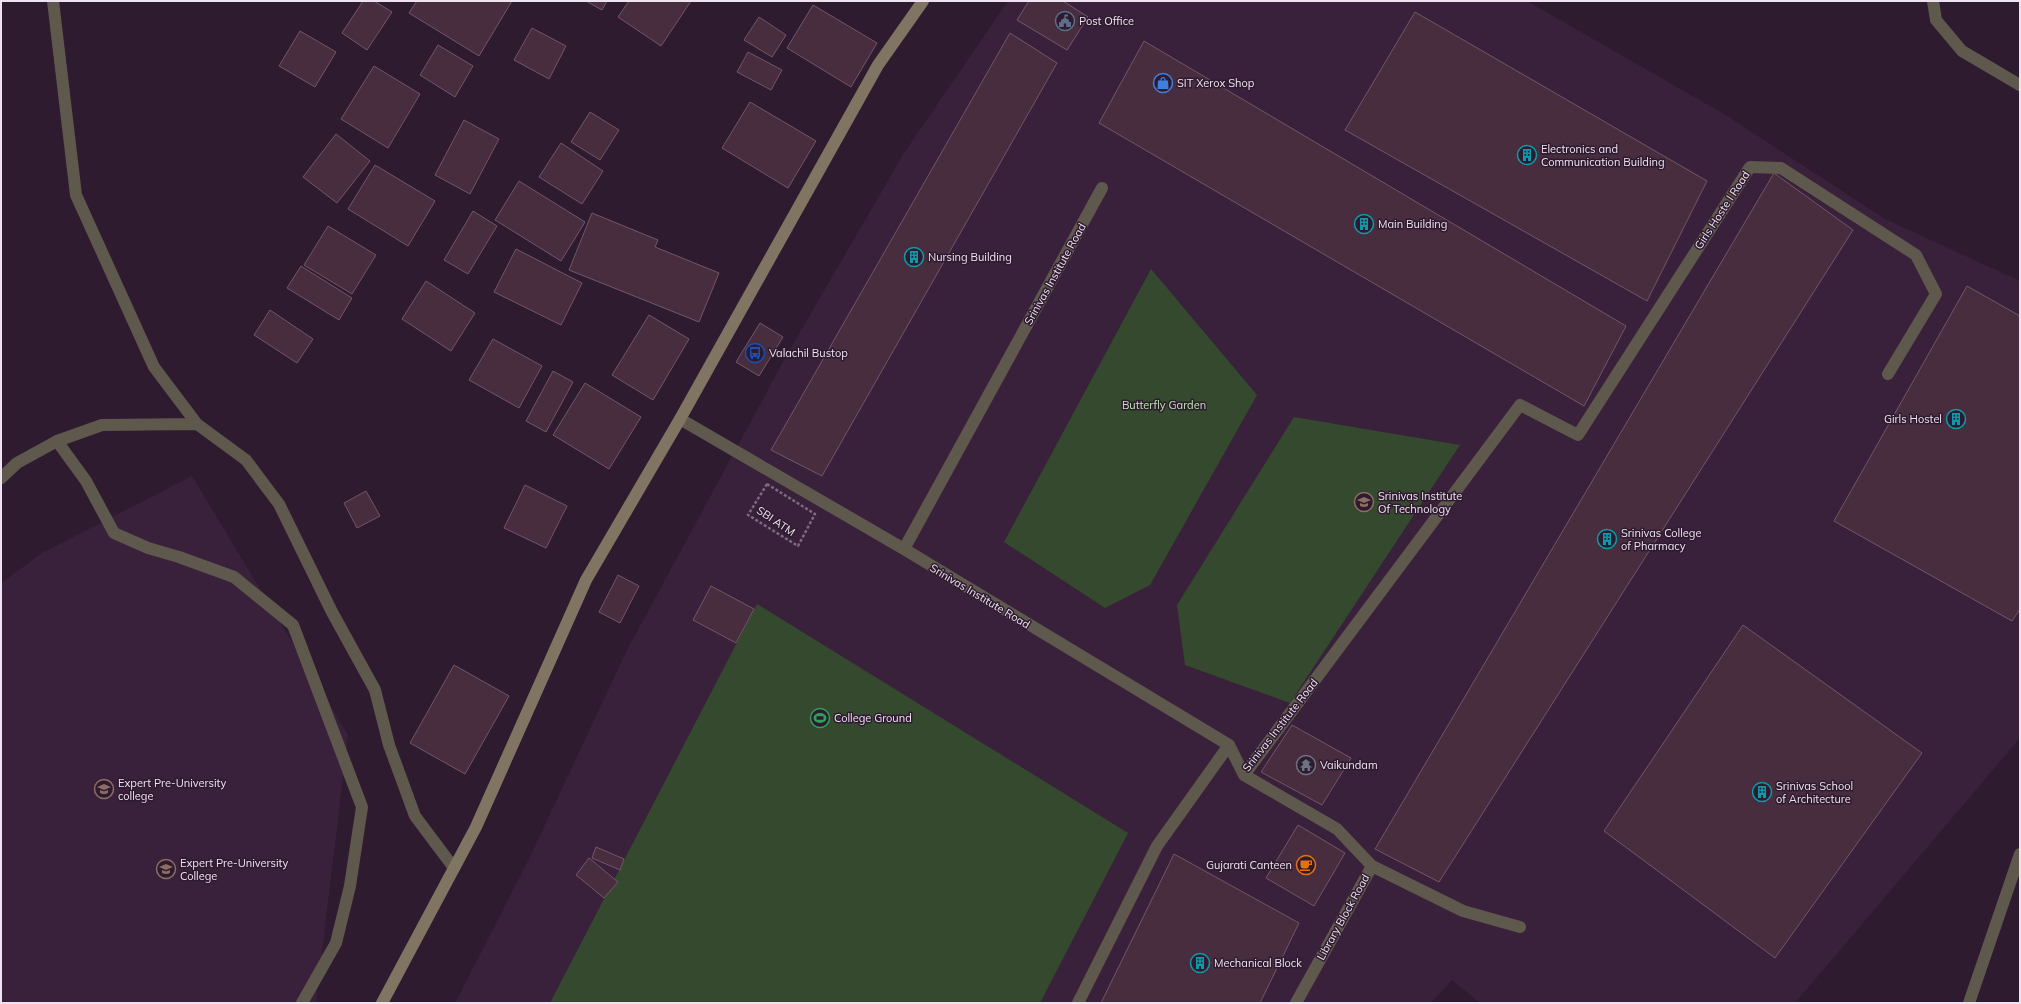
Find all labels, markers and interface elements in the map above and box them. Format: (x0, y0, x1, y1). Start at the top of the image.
public building icon: Post Office (1054, 10, 1076, 32)
place label: Post Office (1079, 14, 1134, 28)
shop icon: SIT Xerox Shop (1152, 72, 1174, 94)
place label: SIT Xerox Shop (1177, 76, 1255, 90)
place label: Electronics and Communication Building (1541, 142, 1665, 169)
building icon: Electronics and Communication Building (1516, 144, 1538, 166)
street label: Girls Hoste l Road (1691, 168, 1753, 252)
building icon: Main Building (1353, 213, 1375, 235)
place label: Main Building (1378, 217, 1447, 231)
street label: Srinivas Institute Road (1021, 221, 1089, 327)
building icon: Nursing Building (903, 246, 925, 268)
place label: Nursing Building (928, 250, 1012, 264)
bus stop icon: Valachil Bustop (744, 342, 766, 364)
place label: Valachil Bustop (769, 346, 848, 360)
park label: Butterfly Garden (1122, 398, 1206, 412)
building icon: Girls Hostel (1945, 408, 1967, 430)
place label: Girls Hostel (1884, 412, 1942, 426)
place label: Srinivas Institute Of Technology (1378, 489, 1462, 516)
school or university icon: Srinivas Institute Of Technology (1353, 491, 1375, 513)
street label: SBI ATM (754, 503, 798, 539)
place label: Srinivas College of Pharmacy (1621, 526, 1701, 553)
building icon: Srinivas College of Pharmacy (1596, 528, 1618, 550)
street label: Srinivas Institute Road (927, 561, 1033, 631)
street label: Srinivas Institute Road (1239, 676, 1321, 774)
sports icon: College Ground (809, 707, 831, 729)
place label: College Ground (834, 711, 912, 725)
temple icon: Vaikundam (1295, 754, 1317, 776)
place label: Vaikundam (1320, 758, 1378, 772)
place label: Expert Pre-University college (118, 776, 227, 803)
school or university icon: Expert Pre-University college (93, 778, 115, 800)
place label: Srinivas School of Architecture (1776, 779, 1853, 806)
building icon: Srinivas School of Architecture (1751, 781, 1773, 803)
cafe icon: Gujarati Canteen (1295, 854, 1317, 876)
place label: Expert Pre-University College (180, 856, 289, 883)
school or university icon: Expert Pre-University College (155, 858, 177, 880)
place label: Gujarati Canteen (1206, 858, 1292, 872)
street label: Library Block Road (1314, 872, 1372, 962)
building icon: Mechanical Block (1189, 952, 1211, 974)
place label: Mechanical Block (1214, 956, 1302, 970)

